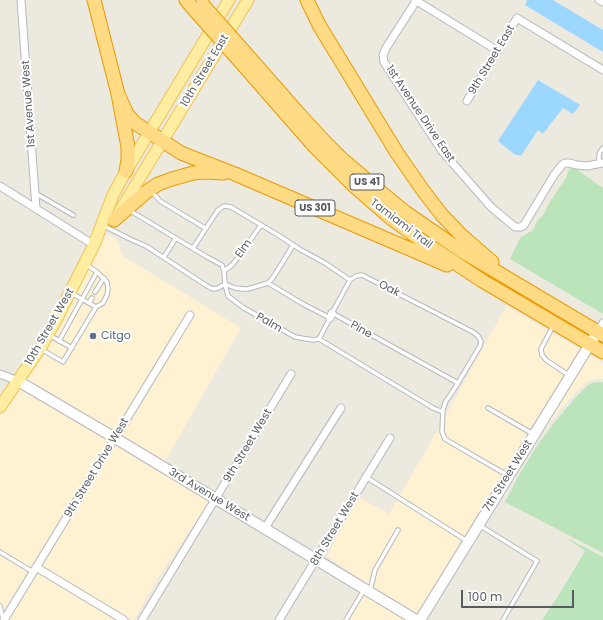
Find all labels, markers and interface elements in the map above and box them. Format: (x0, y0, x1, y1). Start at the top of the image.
street label: 9th Street East (466, 23, 518, 97)
street label: 10th Street East (178, 32, 232, 110)
street label: 1st Avenue West (19, 60, 39, 148)
street label: 1st Avenue Drive East (383, 63, 457, 165)
road number: US 41 (350, 174, 384, 190)
street label: Tamiami Trail (367, 196, 435, 252)
road number: US 301 (295, 200, 335, 216)
street label: Elm (233, 237, 255, 261)
street label: Oak (376, 278, 402, 300)
street label: 10th Street West (23, 286, 77, 368)
street label: Palm (254, 310, 284, 336)
street label: Pine (348, 319, 374, 341)
place label: Citgo (101, 329, 131, 343)
marker: Citgo (88, 331, 98, 341)
street label: 9th Street West (221, 407, 275, 485)
street label: 9th Street Drive West (62, 416, 132, 520)
street label: 7th Street West (481, 438, 535, 514)
street label: 3rd Avenue West (166, 466, 252, 524)
street label: 8th Street West (308, 490, 362, 568)
scale bar (463, 582, 576, 608)
text: 100 m (468, 588, 502, 605)

